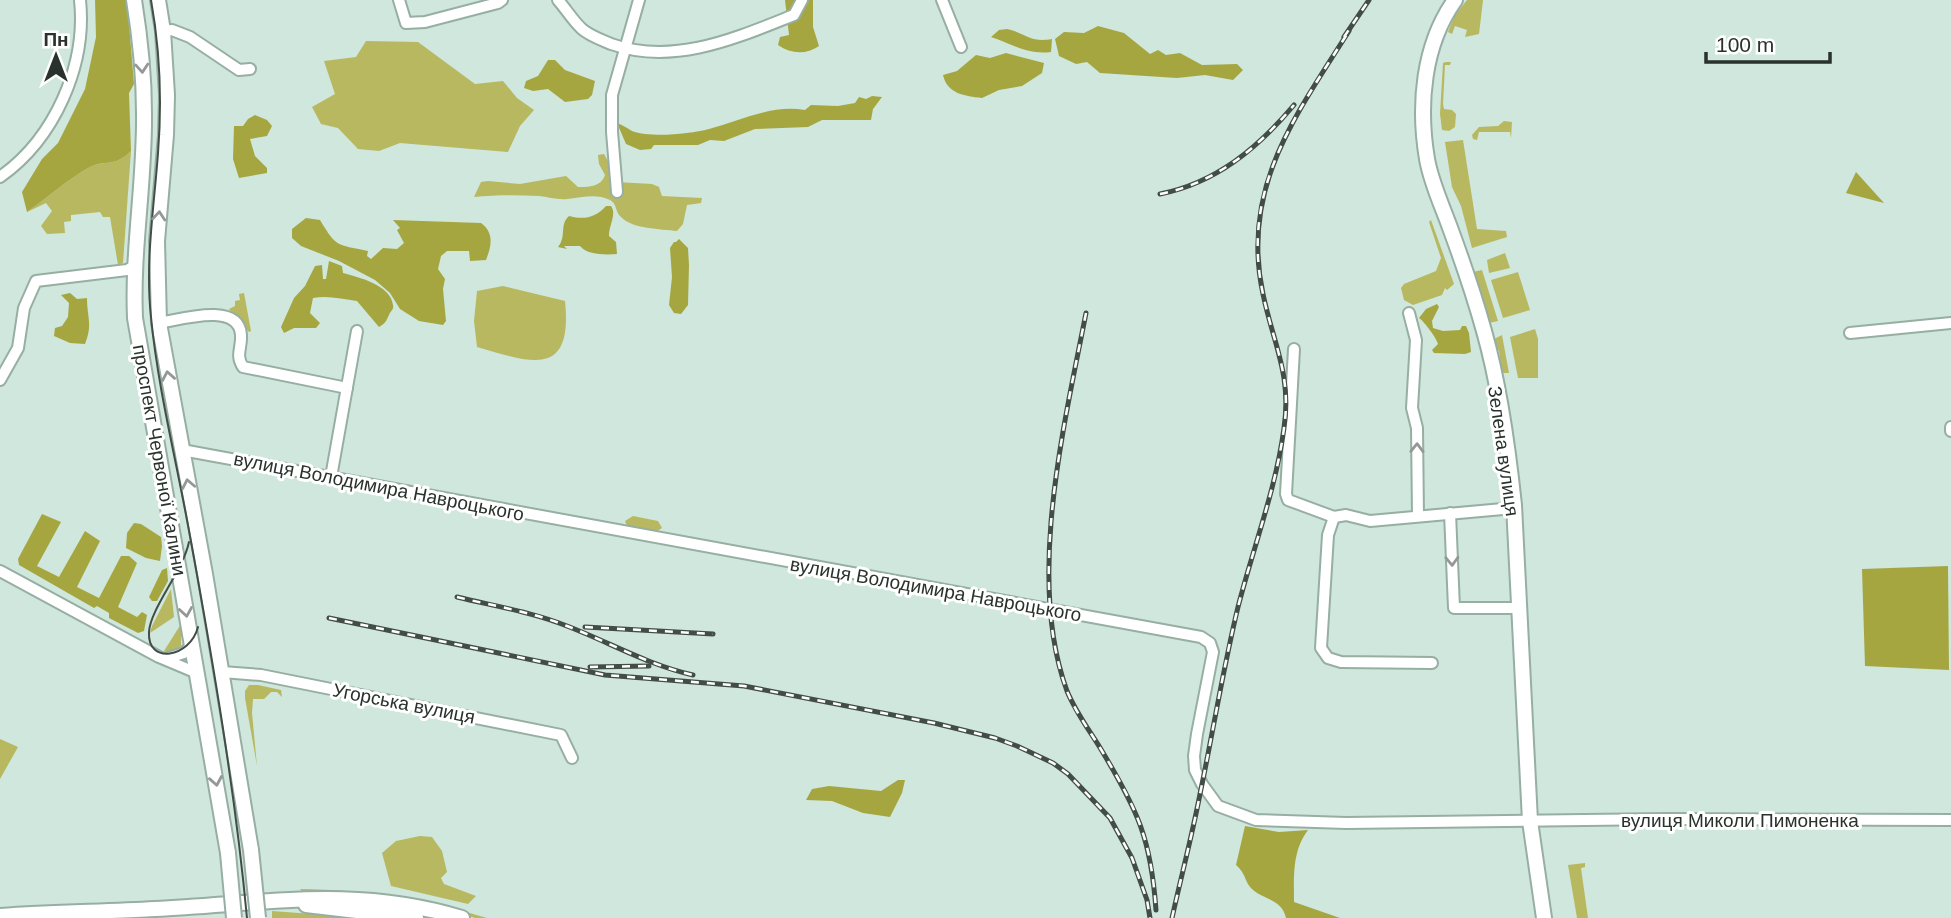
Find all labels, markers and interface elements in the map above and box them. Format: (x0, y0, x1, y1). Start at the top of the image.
north arrow (21, 21, 91, 91)
scale bar (1706, 21, 1830, 65)
text: Пн (43, 29, 69, 50)
text: 100 m (1716, 33, 1774, 56)
one-way arrow (135, 62, 150, 73)
one-way arrow (151, 210, 166, 221)
street label: проспект Червоної Калини (129, 343, 190, 577)
one-way arrow (162, 371, 177, 383)
street label: Зелена вулиця (1484, 385, 1523, 517)
one-way arrow (1409, 442, 1425, 453)
street label: вулиця Володимира Навроцького (232, 448, 526, 525)
one-way arrow (182, 478, 197, 490)
street label: вулиця Володимира Навроцького (789, 554, 1083, 625)
one-way arrow (1444, 555, 1459, 566)
one-way arrow (178, 606, 193, 618)
street label: Угорська вулиця (331, 679, 477, 728)
one-way arrow (208, 775, 223, 787)
street label: вулиця Миколи Пимоненка (1621, 810, 1859, 831)

